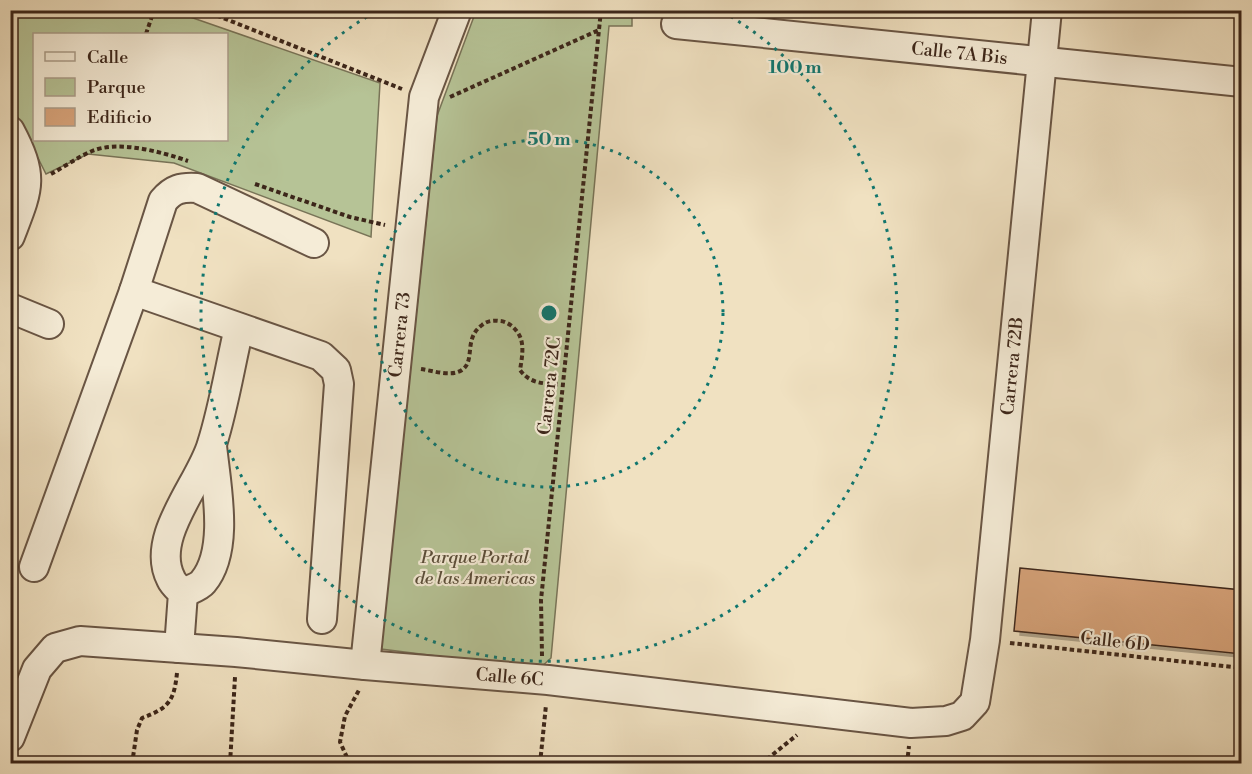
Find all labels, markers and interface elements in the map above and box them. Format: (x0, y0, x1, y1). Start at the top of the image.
legend (33, 33, 228, 141)
street label: Calle 7A Bis (910, 37, 1009, 70)
text: Calle (87, 46, 128, 69)
text: 100 m (768, 56, 822, 79)
text: Parque (87, 76, 146, 99)
text: Edificio (87, 106, 152, 129)
text: 50 m (527, 128, 571, 151)
street label: Carrera 73 (384, 291, 416, 379)
centre of rings (539, 303, 559, 323)
street label: Carrera 72B (996, 316, 1029, 416)
street label: Carrera 72C (533, 336, 566, 436)
park label: Parque Portal de las Americas (415, 546, 536, 590)
street label: Calle 6D (1079, 626, 1151, 657)
street label: Calle 6C (475, 663, 545, 692)

